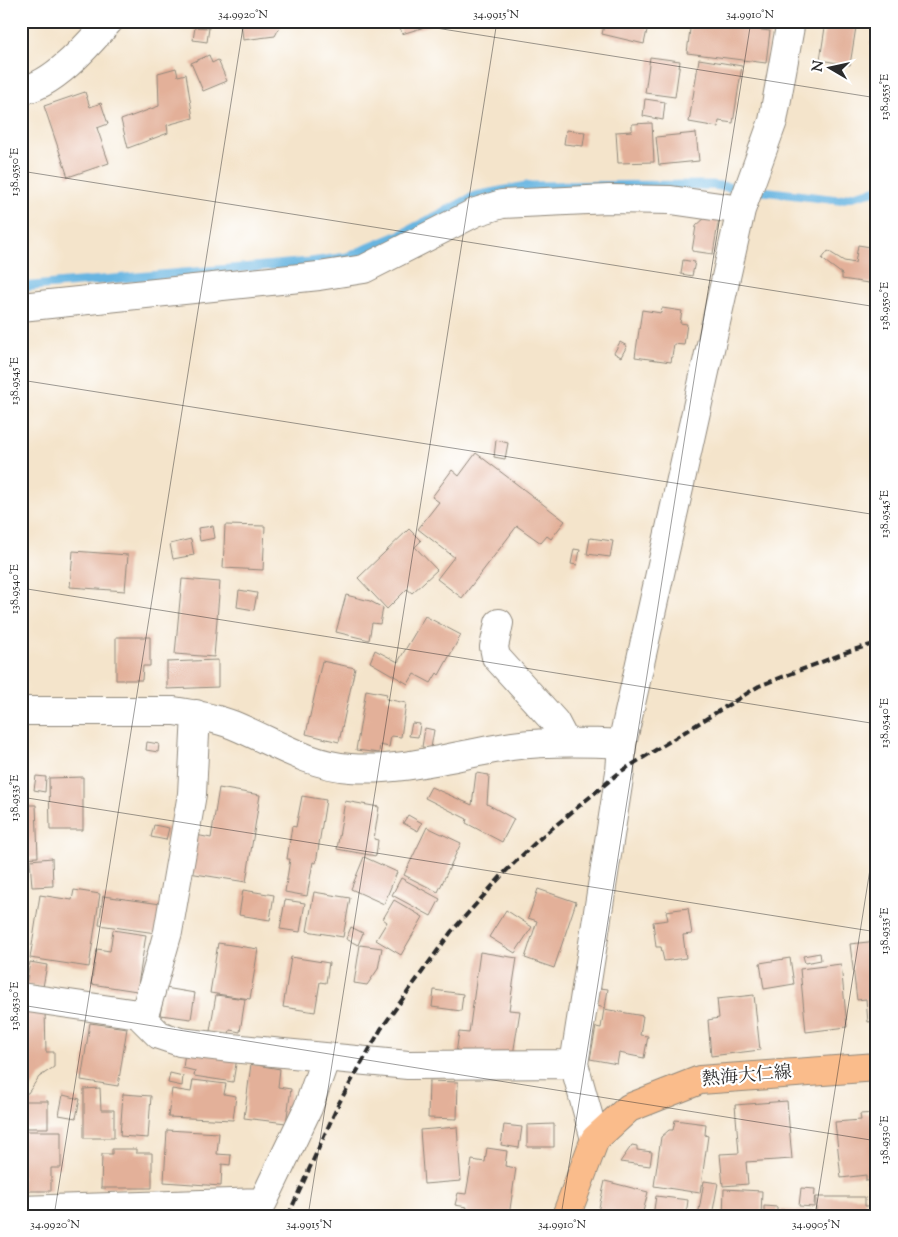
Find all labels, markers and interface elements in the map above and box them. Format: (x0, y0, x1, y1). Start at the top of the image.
text: 34.9920°N (218, 6, 268, 24)
text: 34.9915°N (473, 6, 520, 24)
text: 34.9910°N (726, 6, 774, 24)
north arrow (806, 42, 856, 92)
text: N (808, 59, 830, 73)
text: 138.9555°E (876, 73, 894, 120)
text: 138.9550°E (6, 147, 24, 196)
text: 138.9550°E (876, 281, 894, 330)
text: 138.9545°E (6, 356, 24, 405)
text: 138.9545°E (876, 489, 894, 538)
text: 138.9540°E (6, 563, 24, 614)
text: 138.9540°E (876, 697, 894, 748)
text: 138.9535°E (6, 774, 24, 821)
text: 138.9535°E (876, 907, 894, 954)
text: 138.9530°E (6, 981, 24, 1030)
street label: 熱海大仁線 (701, 1060, 793, 1094)
text: 138.9530°E (876, 1115, 894, 1164)
text: 34.9920°N (30, 1216, 80, 1234)
text: 34.9915°N (286, 1216, 333, 1234)
text: 34.9910°N (538, 1216, 586, 1234)
text: 34.9905°N (792, 1216, 841, 1234)

